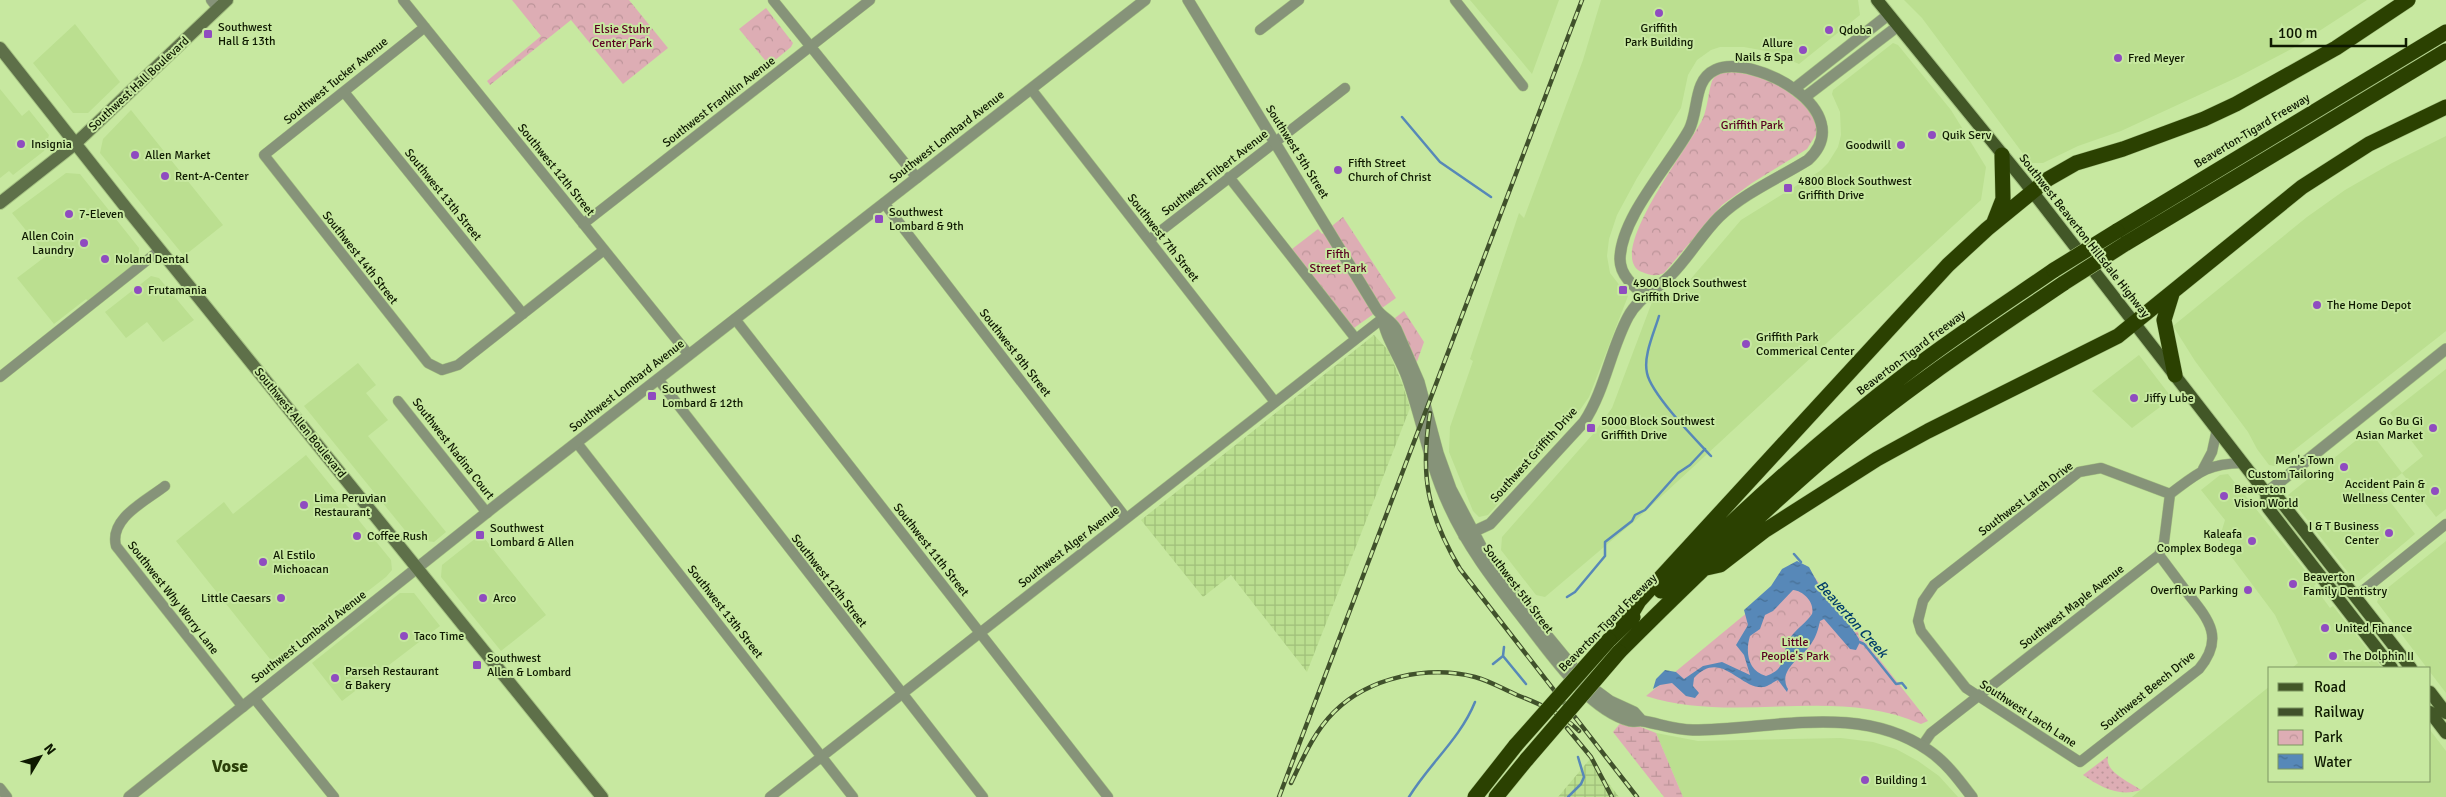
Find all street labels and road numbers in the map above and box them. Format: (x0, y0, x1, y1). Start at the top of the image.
street label: Southwest Hall Boulevard (86, 34, 192, 134)
street label: Southwest Tucker Avenue (281, 34, 391, 128)
street label: Southwest Franklin Avenue (660, 53, 778, 151)
street label: Southwest Lombard Avenue (887, 87, 1007, 187)
street label: Beaverton-Tigard Freeway (2191, 90, 2313, 172)
street label: Southwest 5th Street (1262, 102, 1332, 202)
street label: Southwest 12th Street (514, 121, 598, 219)
street label: Southwest Filbert Avenue (1159, 127, 1271, 219)
street label: Southwest 13th Street (401, 146, 485, 244)
street label: Southwest Beaverton Hillsdale Highway (2015, 151, 2153, 321)
street label: Southwest 7th Street (1124, 191, 1202, 285)
street label: Southwest 14th Street (319, 208, 401, 308)
street label: Southwest 9th Street (976, 306, 1054, 400)
street label: Beaverton-Tigard Freeway (1854, 307, 1969, 399)
street label: Southwest Lombard Avenue (567, 336, 687, 436)
street label: Southwest Allen Boulevard (251, 365, 349, 481)
street label: Southwest Nadina Court (409, 395, 497, 503)
street label: Southwest Griffith Drive (1487, 404, 1581, 506)
street label: Southwest Larch Drive (1976, 458, 2076, 540)
street label: Southwest 11th Street (890, 500, 972, 600)
street label: Southwest Alger Avenue (1015, 503, 1123, 591)
street label: Southwest 12th Street (788, 531, 870, 631)
street label: Southwest Why Worry Lane (124, 538, 222, 658)
street label: Southwest 5th Street (1480, 541, 1556, 637)
street label: Southwest 13th Street (684, 562, 766, 662)
street label: Southwest Maple Avenue (2017, 562, 2127, 652)
street label: Beaverton-Tigard Freeway (1556, 571, 1660, 675)
street label: Southwest Lombard Avenue (249, 587, 369, 687)
street label: Southwest Beech Drive (2098, 648, 2198, 734)
street label: Southwest Larch Lane (1977, 677, 2079, 751)

